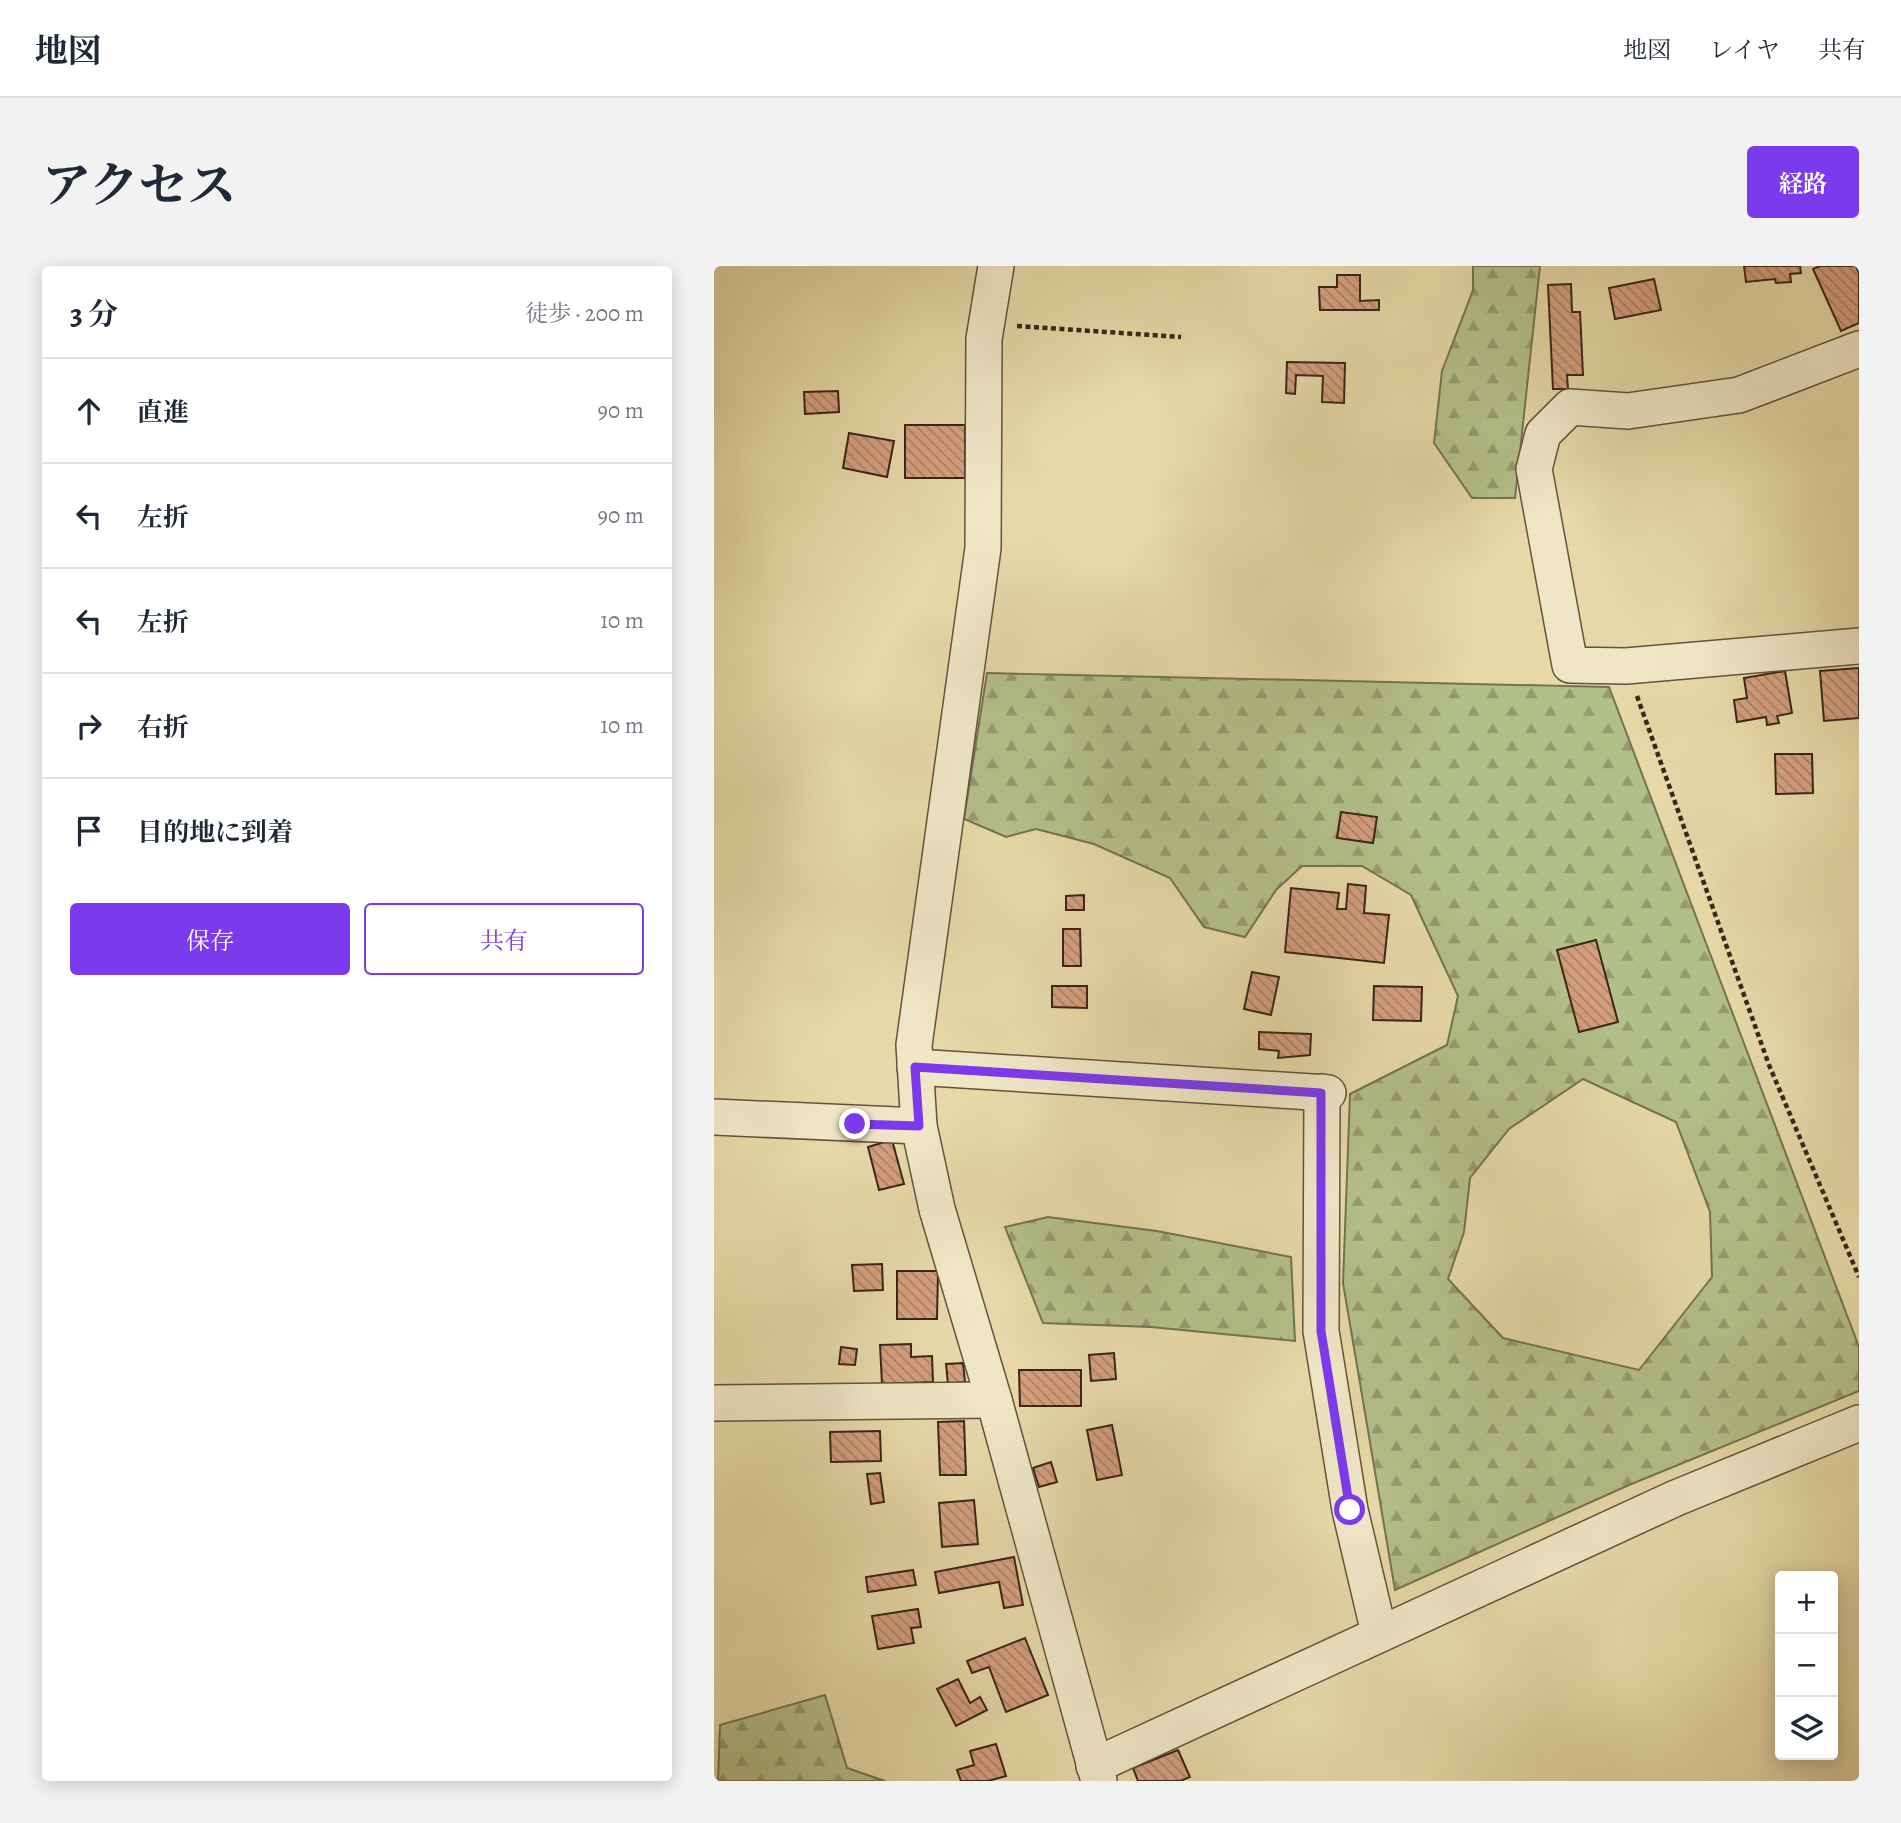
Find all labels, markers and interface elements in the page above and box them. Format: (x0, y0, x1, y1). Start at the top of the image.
text: 地図 (35, 28, 101, 73)
text: 地図 (1623, 34, 1671, 66)
text: レイヤ (1709, 34, 1780, 66)
text: 共有 (1818, 34, 1866, 66)
button: 経路 (1747, 146, 1859, 218)
text: アクセス (42, 152, 237, 219)
text: 3 分 (70, 294, 118, 334)
text: 徒歩 · 200 m (525, 298, 644, 329)
icon: ahead (70, 392, 108, 430)
text: 直進 (137, 395, 189, 430)
text: 90 m (598, 395, 644, 426)
icon: left (70, 497, 108, 535)
text: 左折 (137, 500, 189, 535)
text: 90 m (598, 500, 644, 531)
icon: left (70, 602, 108, 640)
text: 左折 (137, 605, 189, 640)
text: 10 m (600, 605, 644, 636)
icon: right (70, 707, 108, 745)
text: 右折 (137, 710, 189, 745)
text: 10 m (600, 710, 644, 741)
icon: arrive (70, 812, 108, 850)
text: 目的地に到着 (137, 815, 293, 850)
button: 保存 (70, 903, 350, 975)
button: 共有 (364, 903, 644, 975)
route end (839, 1108, 870, 1139)
route start (1334, 1494, 1365, 1525)
map controls (1775, 1571, 1838, 1760)
button: + (1775, 1571, 1838, 1634)
button: − (1775, 1634, 1838, 1697)
button: layers (1775, 1697, 1838, 1760)

